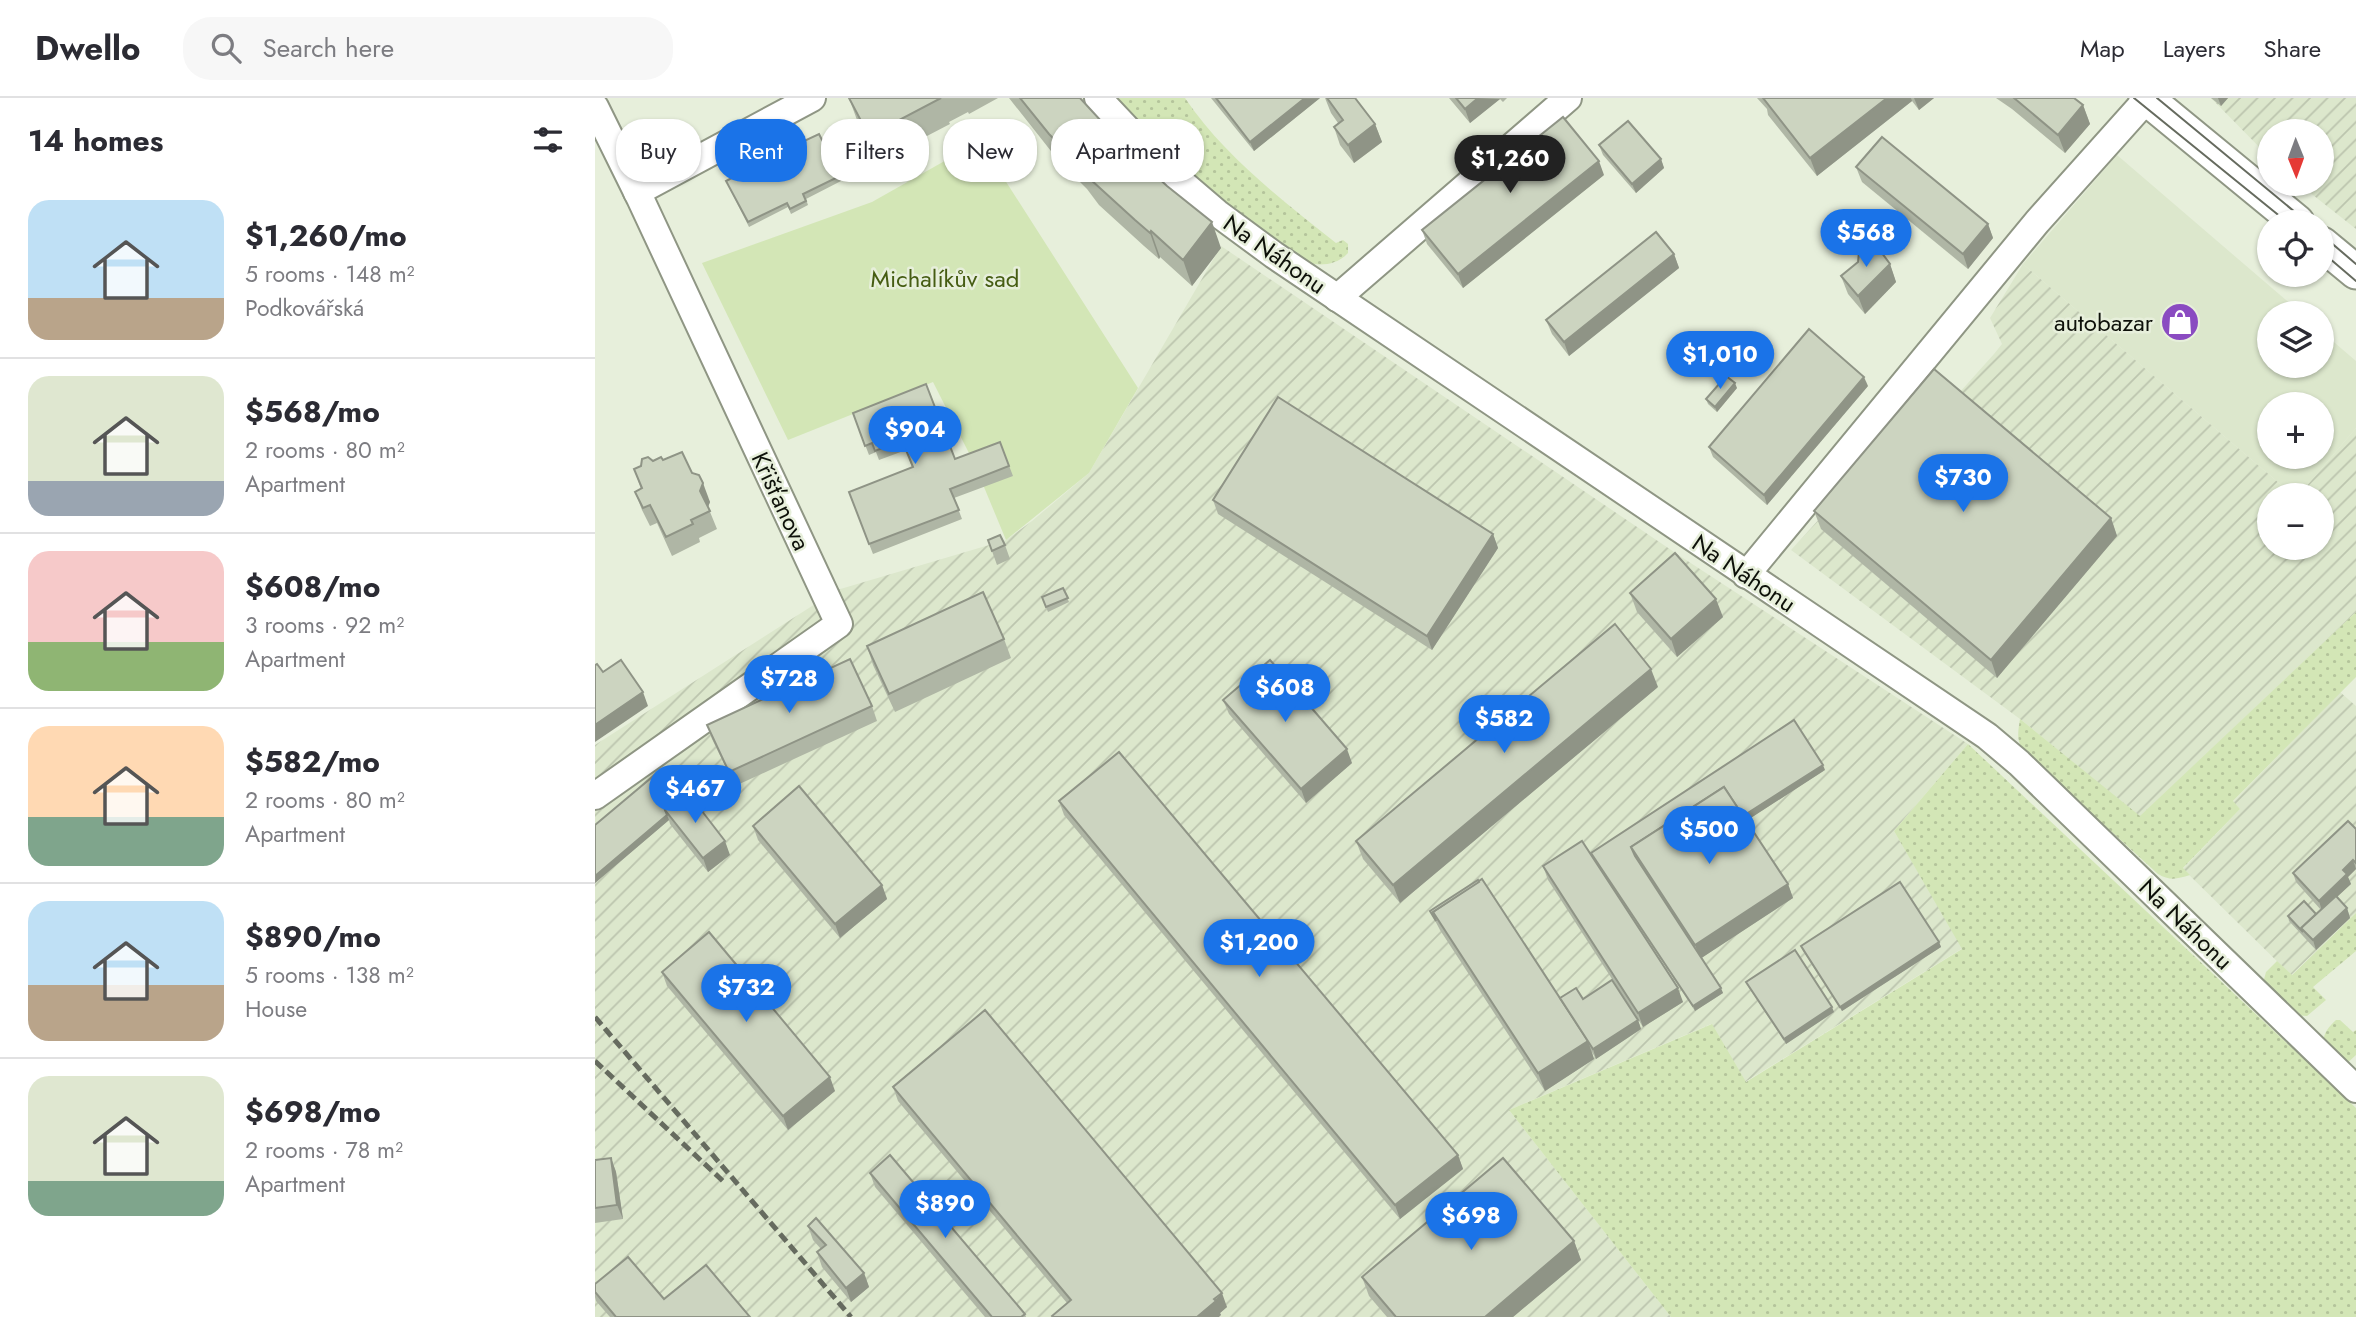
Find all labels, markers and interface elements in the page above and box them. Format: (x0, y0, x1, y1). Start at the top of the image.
search box (183, 17, 673, 80)
text: Dwello (35, 25, 141, 72)
icon: search (207, 29, 245, 67)
text: Search here (263, 29, 394, 67)
text: Map (2080, 31, 2125, 66)
text: Layers (2163, 31, 2225, 66)
text: Share (2263, 31, 2321, 66)
text: 14 homes (28, 119, 163, 162)
chip: Buy (616, 119, 701, 182)
chip: Rent (715, 119, 807, 182)
chip: Filters (821, 119, 929, 182)
chip: New (943, 119, 1037, 182)
chip: Apartment (1051, 119, 1204, 182)
north arrow (2257, 119, 2335, 196)
map controls (2257, 119, 2334, 560)
icon: filters (529, 121, 567, 159)
pin: $1,260 (1453, 136, 1567, 195)
text: $1,260 (1470, 141, 1550, 175)
street label: Na Náhonu (1216, 206, 1334, 302)
pin: $568 (1825, 209, 1907, 269)
button: locate (2257, 210, 2334, 287)
text: $1,260/mo (245, 214, 407, 257)
text: $568 (1837, 215, 1895, 249)
icon: home (84, 228, 168, 312)
text: 5 rooms · 148 m² (245, 257, 415, 291)
park label: Michalíkův sad (871, 261, 1019, 296)
text: Podkovářská (245, 291, 364, 325)
shop icon: autobazar (2159, 301, 2201, 343)
button: layers (2257, 301, 2334, 378)
place label: autobazar (2054, 305, 2154, 340)
pin: $1,010 (1663, 331, 1777, 391)
text: $1,010 (1682, 337, 1758, 371)
text: $568/mo (245, 390, 380, 433)
button: + (2257, 392, 2334, 469)
icon: home (84, 404, 168, 488)
pin: $904 (874, 406, 956, 466)
text: $904 (885, 412, 945, 446)
text: 2 rooms · 80 m² (245, 433, 405, 467)
street label: Křišťanova (743, 446, 819, 556)
pin: $730 (1922, 454, 2004, 514)
text: $730 (1934, 460, 1992, 494)
text: Apartment (245, 467, 345, 501)
button: − (2257, 483, 2334, 560)
street label: Na Náhonu (1685, 525, 1803, 621)
text: $608/mo (245, 565, 380, 608)
icon: home (84, 579, 168, 663)
text: 3 rooms · 92 m² (245, 608, 404, 642)
text: Apartment (245, 642, 345, 676)
pin: $728 (748, 656, 830, 715)
text: $728 (760, 661, 818, 695)
pin: $608 (1244, 664, 1326, 724)
text: $608 (1255, 670, 1315, 704)
pin: $582 (1463, 696, 1545, 755)
text: $582 (1475, 701, 1533, 735)
text: $582/mo (245, 740, 380, 783)
icon: home (84, 754, 168, 838)
pin: $467 (654, 766, 736, 825)
text: $467 (665, 771, 725, 805)
text: 2 rooms · 80 m² (245, 783, 405, 817)
pin: $500 (1668, 806, 1750, 866)
text: $500 (1679, 812, 1739, 846)
text: Apartment (245, 817, 345, 851)
street label: Na Náhonu (2131, 870, 2241, 978)
text: $890/mo (245, 915, 381, 958)
pin: $1,200 (1202, 920, 1316, 979)
text: $1,200 (1219, 925, 1299, 959)
icon: home (84, 929, 168, 1013)
text: 5 rooms · 138 m² (245, 958, 414, 992)
pin: $732 (705, 964, 787, 1024)
text: $732 (717, 970, 775, 1004)
text: House (245, 992, 307, 1026)
text: $698/mo (245, 1090, 381, 1133)
icon: home (84, 1104, 168, 1188)
text: 2 rooms · 78 m² (245, 1133, 403, 1167)
text: Apartment (245, 1167, 345, 1201)
pin: $890 (904, 1180, 986, 1240)
text: $890 (915, 1186, 975, 1220)
pin: $698 (1430, 1192, 1512, 1252)
text: $698 (1441, 1198, 1501, 1232)

